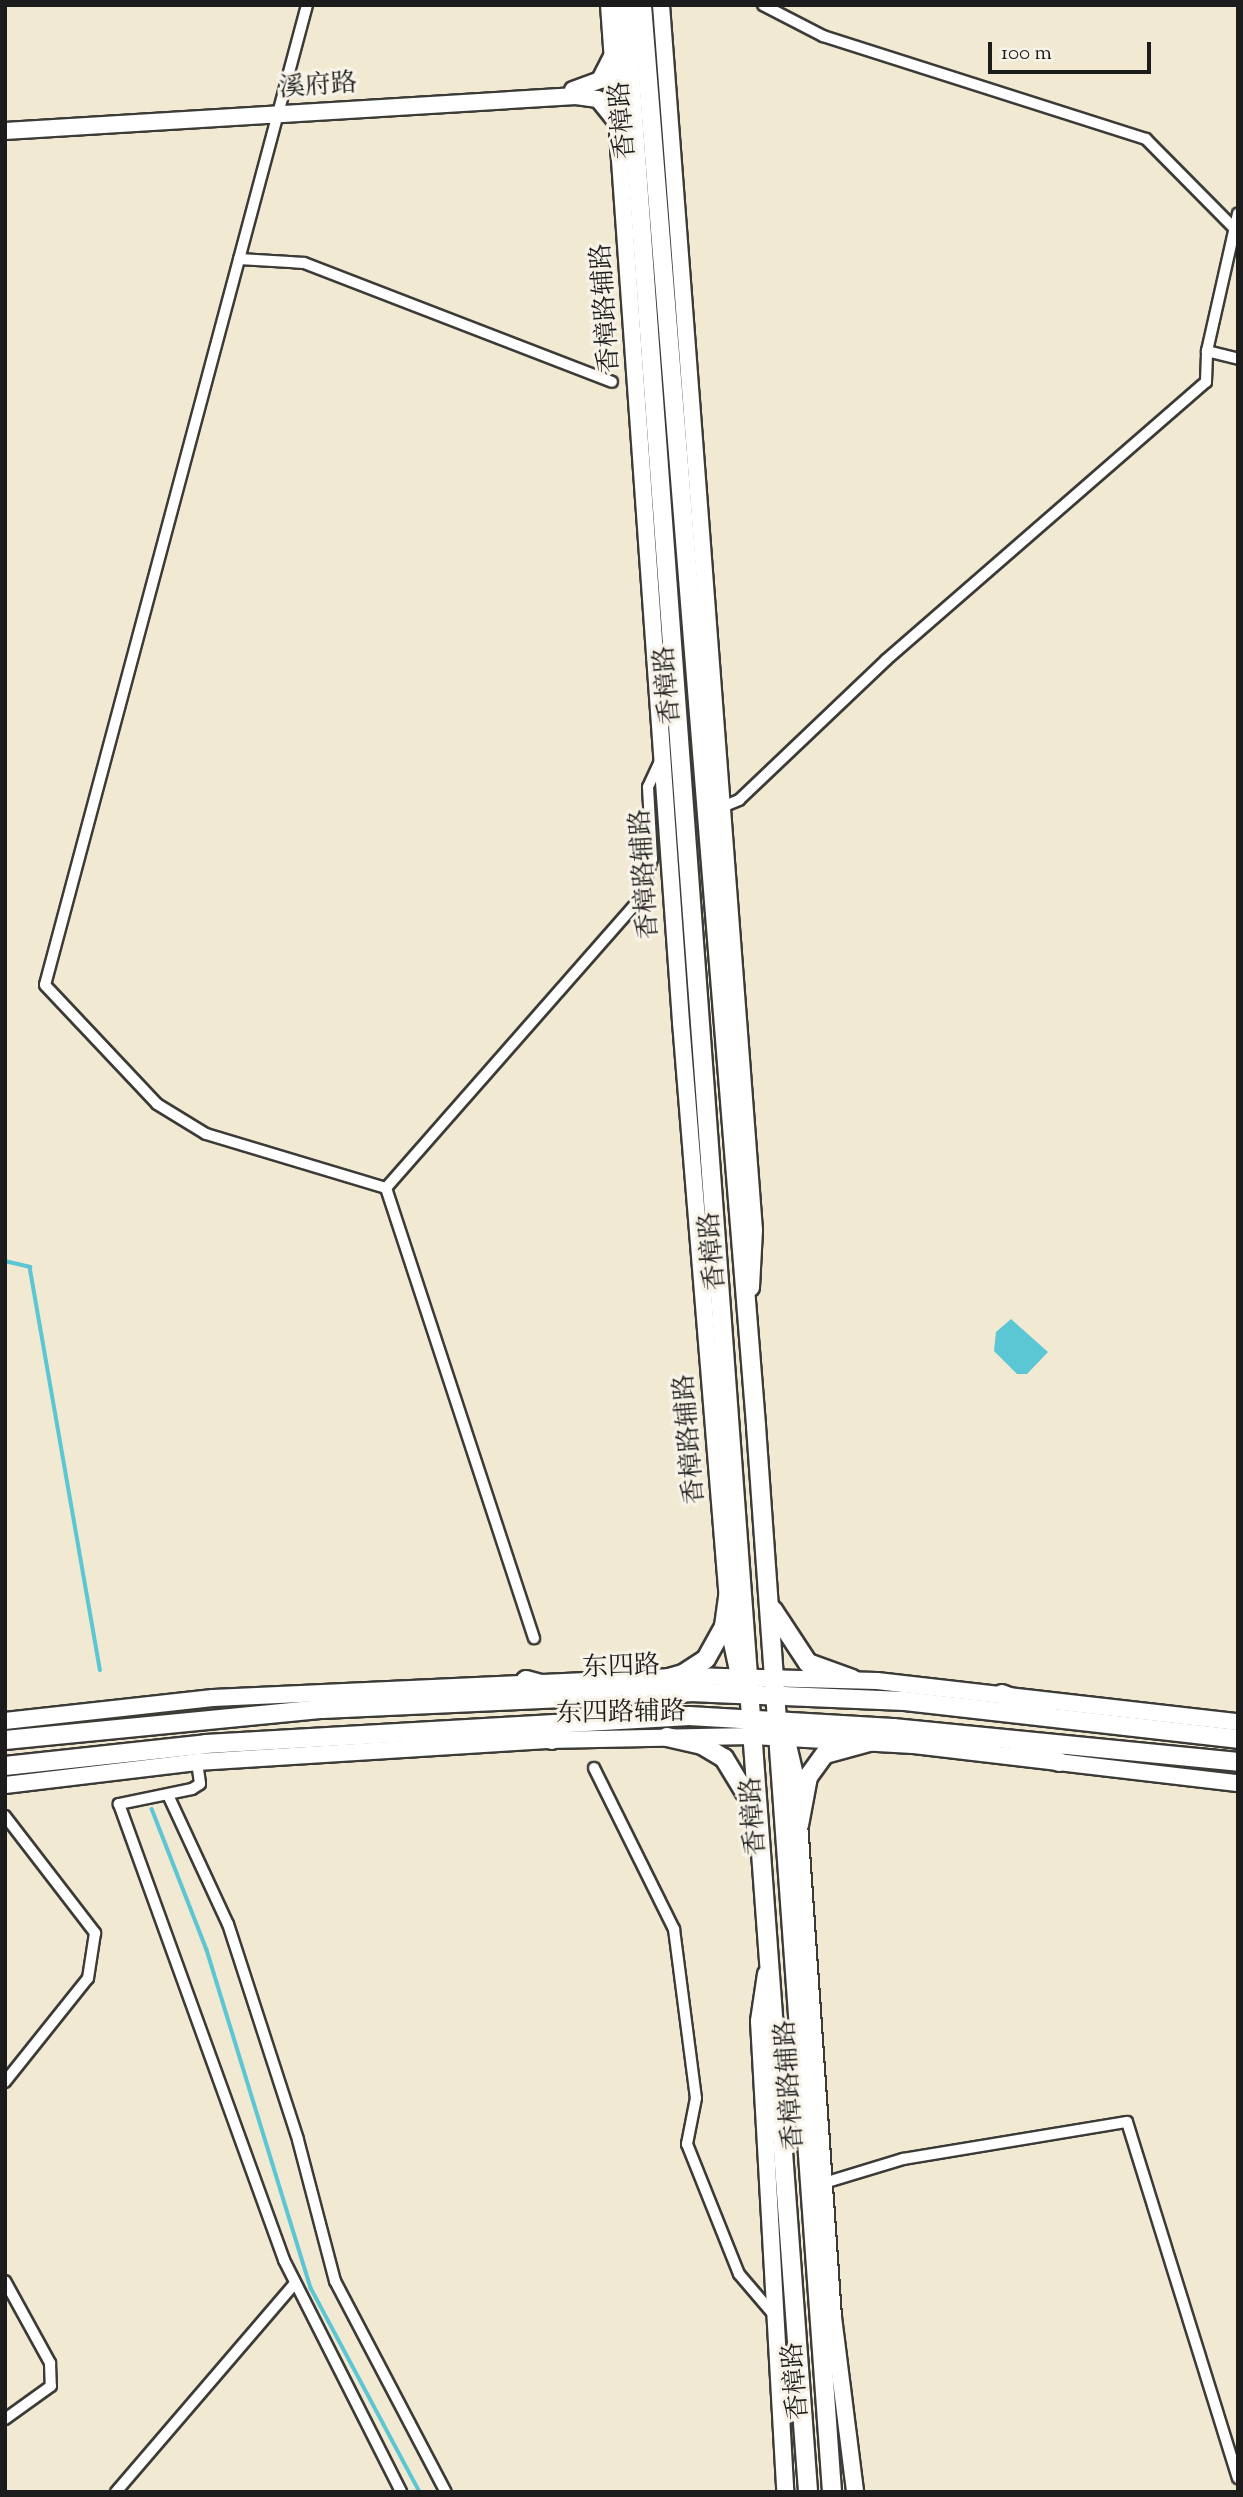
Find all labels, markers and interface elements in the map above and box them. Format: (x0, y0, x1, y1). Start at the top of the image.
scale bar (991, 28, 1154, 72)
text: 100 m (1001, 39, 1052, 69)
street label: 溪府路 (278, 69, 358, 105)
street label: 香樟路 (605, 80, 643, 160)
street label: 香樟路辅路 (587, 242, 627, 374)
street label: 香樟路 (650, 645, 688, 725)
street label: 香樟路辅路 (626, 808, 666, 940)
street label: 香樟路 (695, 1211, 733, 1291)
street label: 香樟路辅路 (670, 1373, 712, 1505)
street label: 东四路 (581, 1651, 661, 1685)
street label: 东四路辅路 (556, 1697, 686, 1731)
street label: 香樟路 (737, 1776, 773, 1856)
street label: 香樟路辅路 (771, 2019, 811, 2151)
street label: 香樟路 (778, 2341, 816, 2421)

